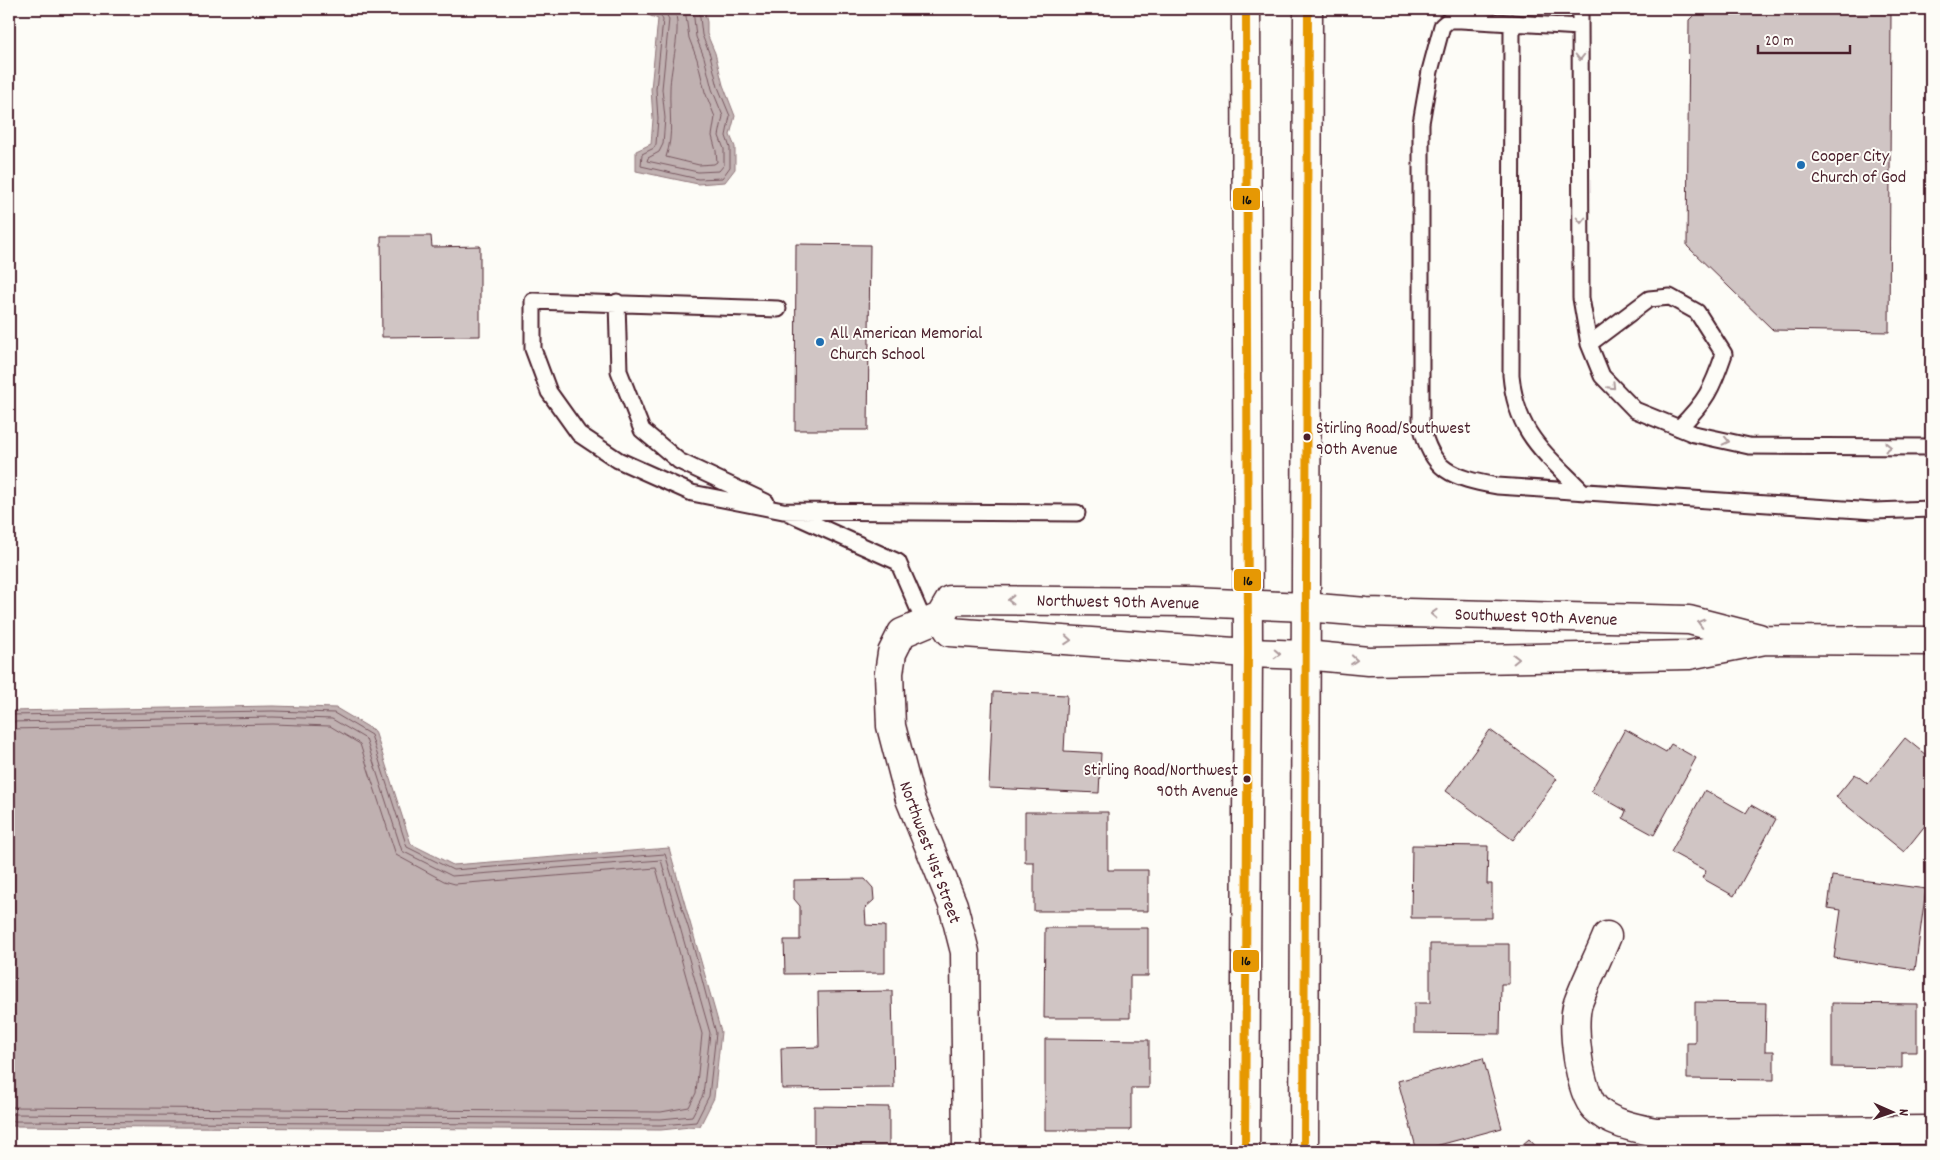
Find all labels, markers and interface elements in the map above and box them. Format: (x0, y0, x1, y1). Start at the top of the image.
scale bar (1758, 22, 1850, 54)
text: 20 m (1765, 31, 1793, 53)
one-way arrow (1575, 54, 1585, 62)
place label: Cooper City Church of God (1811, 145, 1906, 191)
marker: Cooper City Church of God (1795, 159, 1807, 171)
line badge: 16 (1232, 187, 1261, 211)
text: 16 (1242, 191, 1252, 211)
one-way arrow (1576, 216, 1586, 224)
place label: All American Memorial Church School (830, 322, 983, 368)
marker: All American Memorial Church School (814, 336, 826, 348)
one-way arrow (1606, 380, 1615, 389)
place label: Stirling Road/Southwest 90th Avenue (1316, 418, 1470, 463)
marker: Stirling Road/Southwest 90th Avenue (1302, 432, 1312, 442)
one-way arrow (1721, 435, 1730, 446)
one-way arrow (1884, 442, 1892, 452)
line badge: 16 (1233, 568, 1262, 592)
text: 16 (1243, 572, 1253, 592)
street label: Northwest 90th Avenue (1036, 590, 1200, 617)
one-way arrow (1007, 595, 1014, 605)
street label: Southwest 90th Avenue (1454, 603, 1618, 634)
one-way arrow (1430, 608, 1438, 619)
one-way arrow (1698, 619, 1706, 629)
one-way arrow (1064, 634, 1072, 645)
one-way arrow (1273, 649, 1281, 660)
one-way arrow (1512, 653, 1520, 664)
one-way arrow (1350, 654, 1358, 665)
place label: Stirling Road/Northwest 90th Avenue (1084, 760, 1238, 805)
marker: Stirling Road/Northwest 90th Avenue (1242, 774, 1252, 784)
street label: Northwest 41st Street (891, 778, 966, 928)
line badge: 16 (1232, 949, 1260, 973)
text: 16 (1241, 952, 1251, 972)
north arrow (1868, 1088, 1918, 1138)
text: N (1893, 1109, 1913, 1116)

